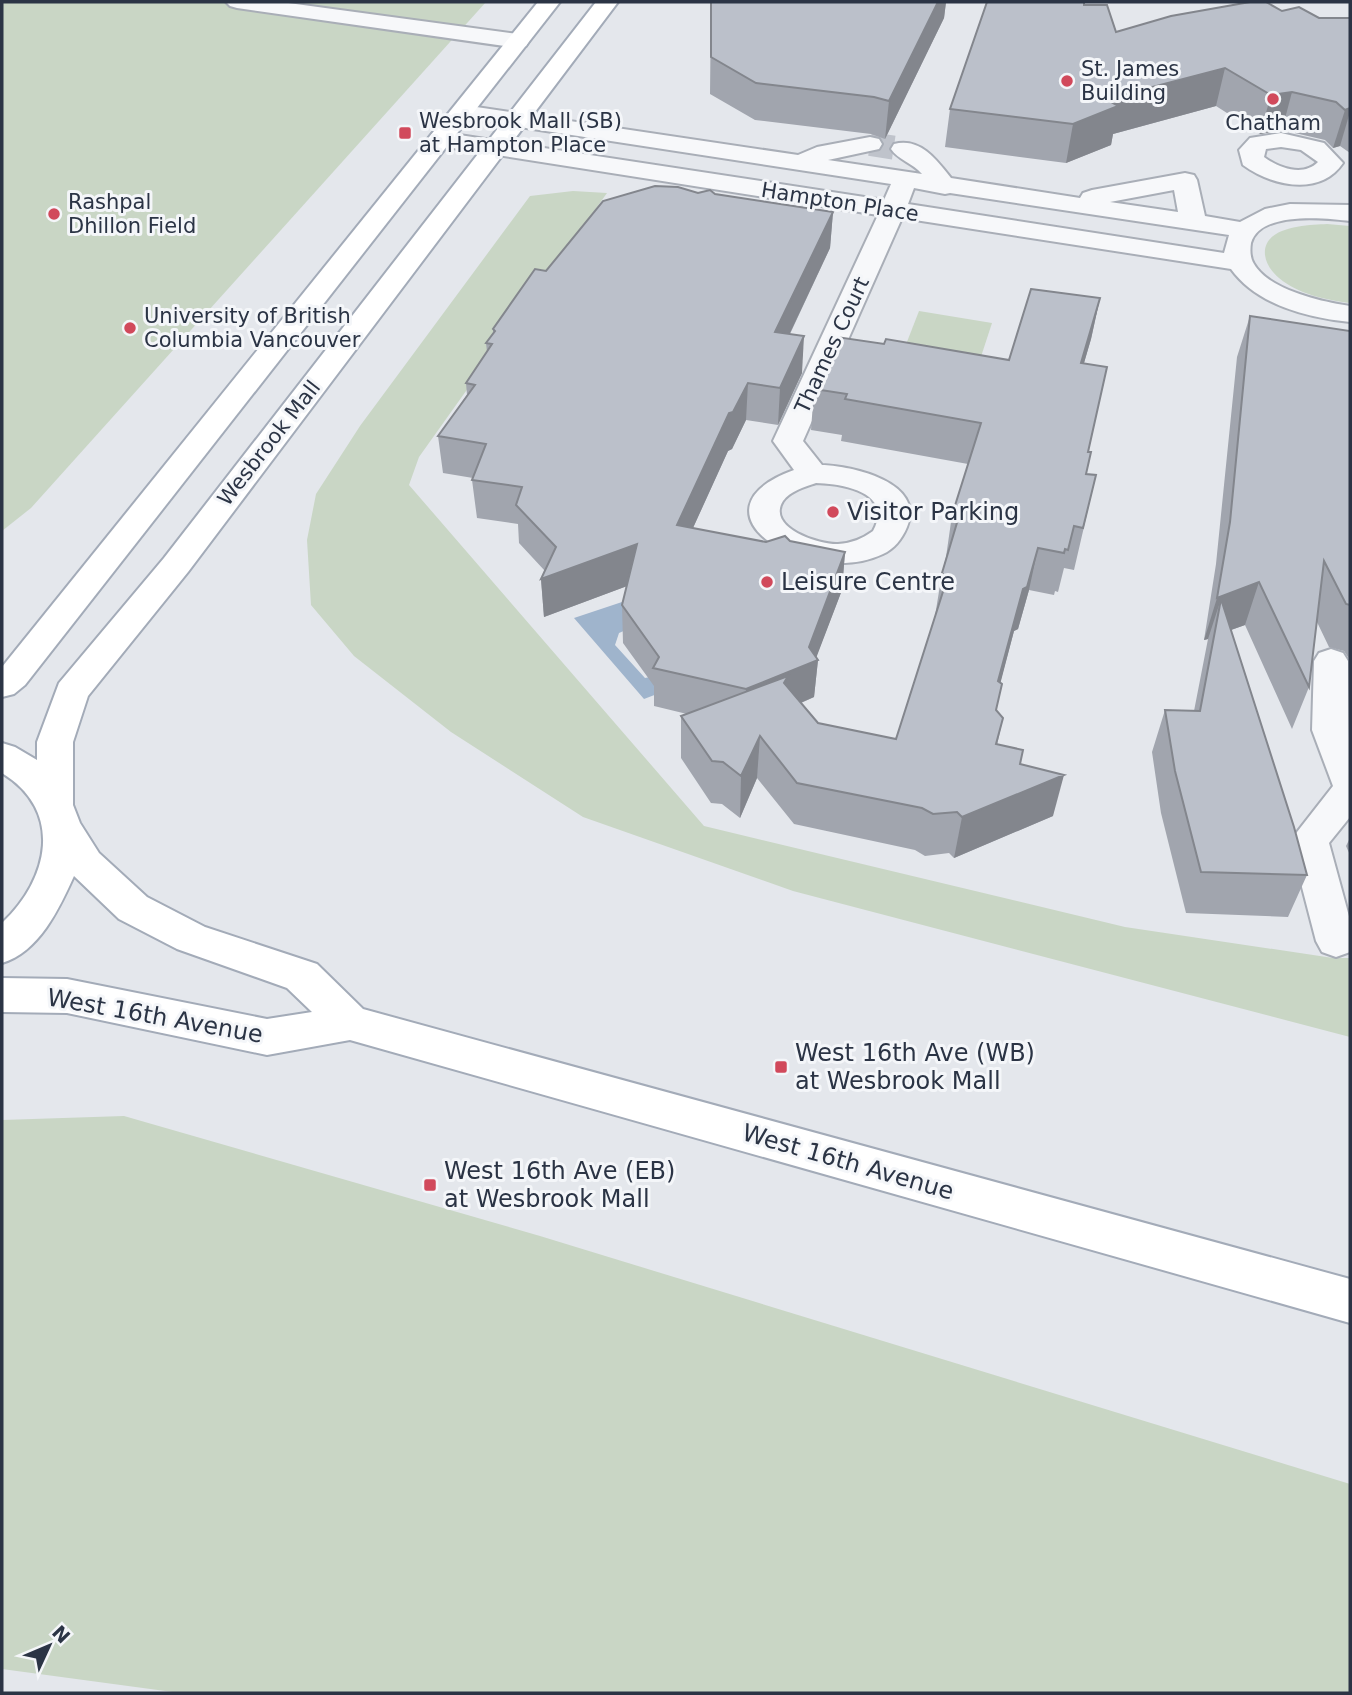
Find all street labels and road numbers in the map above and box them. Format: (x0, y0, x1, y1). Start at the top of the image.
street label: Hampton Place (759, 178, 921, 226)
street label: Thames Court (789, 273, 874, 418)
street label: Wesbrook Mall (213, 376, 325, 510)
street label: West 16th Avenue (45, 983, 265, 1049)
street label: West 16th Avenue (739, 1118, 957, 1206)

